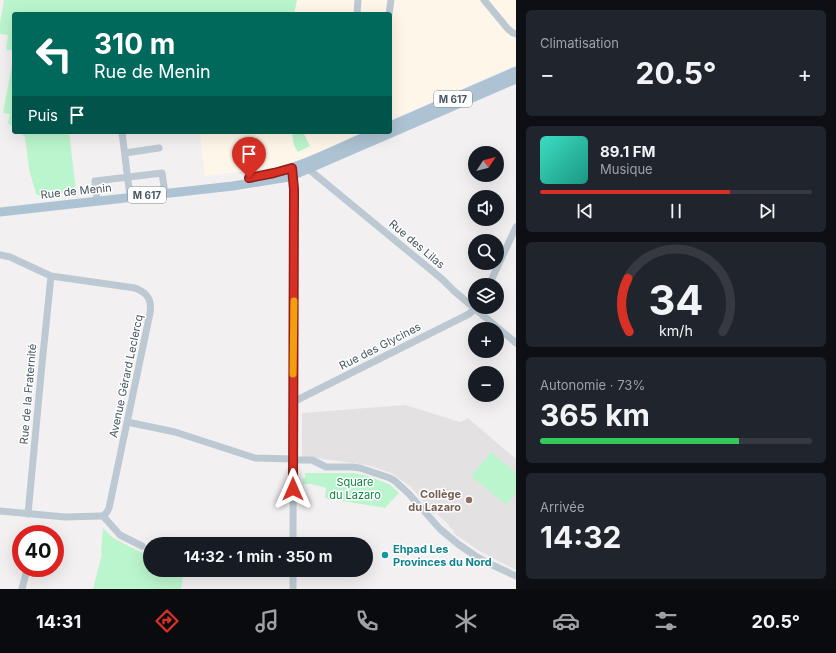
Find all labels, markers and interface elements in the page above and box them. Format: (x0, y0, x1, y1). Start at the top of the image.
text: 310 m (94, 27, 175, 61)
icon: left (28, 28, 80, 80)
text: Climatisation (540, 35, 619, 51)
text: 20.5° (636, 55, 716, 91)
text: Rue de Menin (94, 61, 211, 82)
text: − (540, 61, 555, 87)
text: + (797, 61, 812, 87)
road number: M 617 (434, 91, 472, 107)
icon: arrive (66, 104, 88, 126)
text: Puis (28, 106, 58, 125)
pin (232, 137, 266, 178)
text: 89.1 FM (600, 142, 656, 161)
icon: arrive (238, 143, 260, 165)
north arrow (468, 146, 504, 182)
map controls (468, 146, 504, 402)
text: Musique (600, 161, 653, 177)
street label: Rue de Menin (40, 180, 112, 202)
road number: M 617 (128, 187, 166, 203)
button: sound (468, 190, 504, 226)
icon: previous (574, 200, 596, 222)
icon: pause (665, 200, 687, 222)
icon: next (756, 200, 778, 222)
street label: Rue des Lilas (386, 217, 448, 272)
button: search (468, 234, 504, 270)
text: 34 (649, 275, 703, 325)
button: layers (468, 278, 504, 314)
street label: Avenue Gérard Leclercq (106, 313, 146, 439)
street label: Rue des Glycines (337, 319, 423, 373)
button: + (468, 322, 504, 358)
text: km/h (659, 322, 693, 339)
street label: Rue de la Fraternité (17, 343, 39, 445)
button: − (468, 366, 504, 402)
text: Autonomie · 73% (540, 377, 645, 393)
text: 365 km (540, 397, 650, 433)
position arrow (272, 468, 314, 510)
park label: Square du Lazaro (329, 475, 381, 502)
place label: Collège du Lazaro (408, 487, 461, 514)
marker: Collège du Lazaro (464, 495, 474, 505)
text: Arrivée (540, 499, 585, 515)
text: 14:32 (540, 519, 622, 555)
speed limit sign: 40 (12, 525, 64, 577)
place label: Ehpad Les Provinces du Nord (393, 542, 492, 569)
text: 14:32 · 1 min · 350 m (184, 547, 332, 566)
marker: Ehpad Les Provinces du Nord (380, 550, 390, 560)
icon: directions (153, 607, 181, 635)
icon: music (253, 607, 281, 635)
icon: phone (353, 607, 381, 635)
icon: climate (452, 607, 480, 635)
icon: car (552, 607, 580, 635)
icon: filters (652, 607, 680, 635)
text: 14:31 (36, 611, 81, 632)
text: 20.5° (752, 611, 800, 632)

